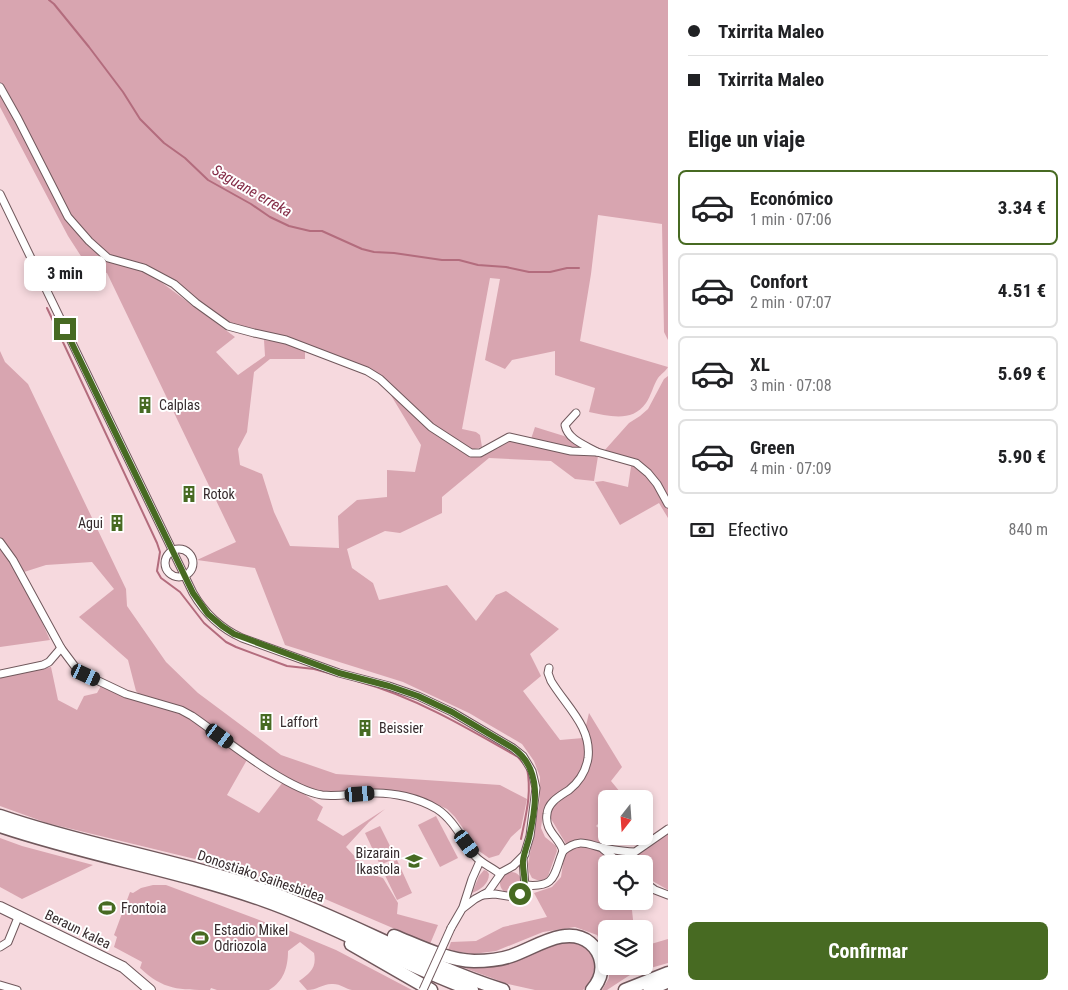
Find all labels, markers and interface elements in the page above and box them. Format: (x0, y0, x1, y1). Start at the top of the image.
text: Txirrita Maleo (718, 20, 824, 43)
text: Txirrita Maleo (718, 68, 824, 91)
text: Elige un viaje (688, 127, 805, 152)
water label: Saguane erreka (209, 161, 295, 221)
icon: car (690, 185, 735, 230)
text: Económico (750, 187, 833, 210)
text: 3.34 € (998, 196, 1046, 219)
text: 1 min · 07:06 (750, 210, 832, 229)
callout: 3 min (24, 256, 106, 292)
text: 3 min (47, 264, 83, 283)
icon: car (690, 268, 735, 313)
text: Confort (750, 270, 808, 293)
text: 4.51 € (998, 279, 1046, 302)
text: 2 min · 07:07 (750, 293, 832, 312)
route end (54, 318, 76, 340)
icon: car (690, 351, 735, 396)
text: XL (750, 353, 770, 376)
text: 5.69 € (998, 362, 1046, 385)
text: 3 min · 07:08 (750, 376, 832, 395)
building icon: Calplas (135, 395, 155, 415)
place label: Calplas (159, 397, 200, 413)
icon: car (690, 434, 735, 479)
text: Green (750, 436, 795, 459)
text: 5.90 € (998, 445, 1046, 468)
text: 4 min · 07:09 (750, 459, 832, 478)
building icon: Rotok (179, 484, 199, 504)
place label: Rotok (203, 486, 235, 502)
building icon: Agui (107, 513, 127, 533)
place label: Agui (78, 515, 103, 531)
icon: cash (688, 516, 716, 544)
text: Efectivo (728, 518, 788, 541)
text: 840 m (1009, 520, 1048, 539)
car (69, 662, 102, 688)
building icon: Laffort (256, 712, 276, 732)
place label: Laffort (280, 714, 318, 730)
building icon: Beissier (355, 718, 375, 738)
place label: Beissier (379, 720, 423, 736)
car (203, 721, 236, 751)
car (344, 785, 375, 803)
north arrow (598, 790, 652, 845)
map controls (598, 790, 653, 975)
car (452, 827, 481, 861)
place label: Bizarain Ikastola (356, 845, 400, 877)
street label: Donostiako Saihesbidea (195, 847, 327, 905)
school or university icon: Bizarain Ikastola (404, 851, 424, 871)
button: locate (598, 855, 653, 910)
route start (509, 883, 531, 905)
sports icon: Frontoia (97, 898, 117, 918)
place label: Frontoia (121, 900, 166, 916)
street label: Beraun kalea (43, 906, 113, 952)
button: layers (598, 920, 653, 975)
place label: Estadio Mikel Odriozola (214, 922, 288, 954)
button: Confirmar (688, 922, 1048, 980)
sports icon: Estadio Mikel Odriozola (190, 928, 210, 948)

